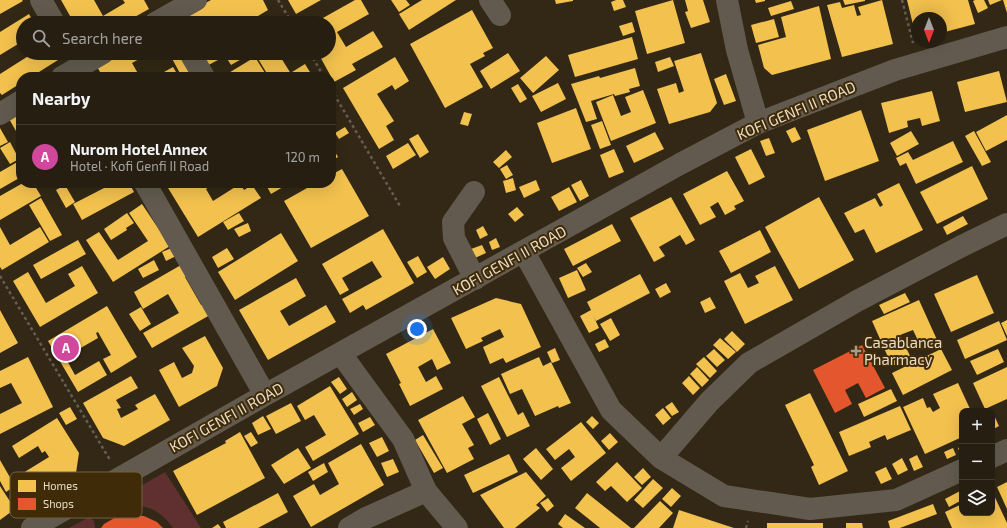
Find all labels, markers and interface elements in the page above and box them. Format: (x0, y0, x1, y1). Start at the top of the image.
north arrow (911, 12, 947, 48)
search box (16, 16, 336, 60)
icon: search (30, 27, 52, 49)
text: Search here (62, 29, 143, 47)
street label: KOFI GENFI II ROAD (734, 77, 858, 143)
text: Nearby (32, 88, 90, 108)
text: Nurom Hotel Annex (70, 140, 207, 158)
text: A (41, 149, 49, 165)
text: 120 m (285, 149, 320, 165)
text: Hotel · Kofi Genfi II Road (70, 158, 209, 174)
street label: KOFI GENFI II ROAD (449, 221, 569, 299)
your location (407, 319, 427, 339)
pin: A (53, 333, 79, 363)
place label: Casablanca Pharmacy (864, 333, 942, 368)
marker: Casablanca Pharmacy (851, 346, 861, 356)
street label: KOFI GENFI II ROAD (166, 378, 286, 456)
map controls (959, 408, 995, 516)
button: + (959, 408, 995, 444)
button: − (959, 444, 995, 480)
legend (10, 472, 142, 518)
text: Homes (43, 479, 78, 492)
button: layers (959, 480, 995, 516)
text: Shops (43, 497, 74, 510)

